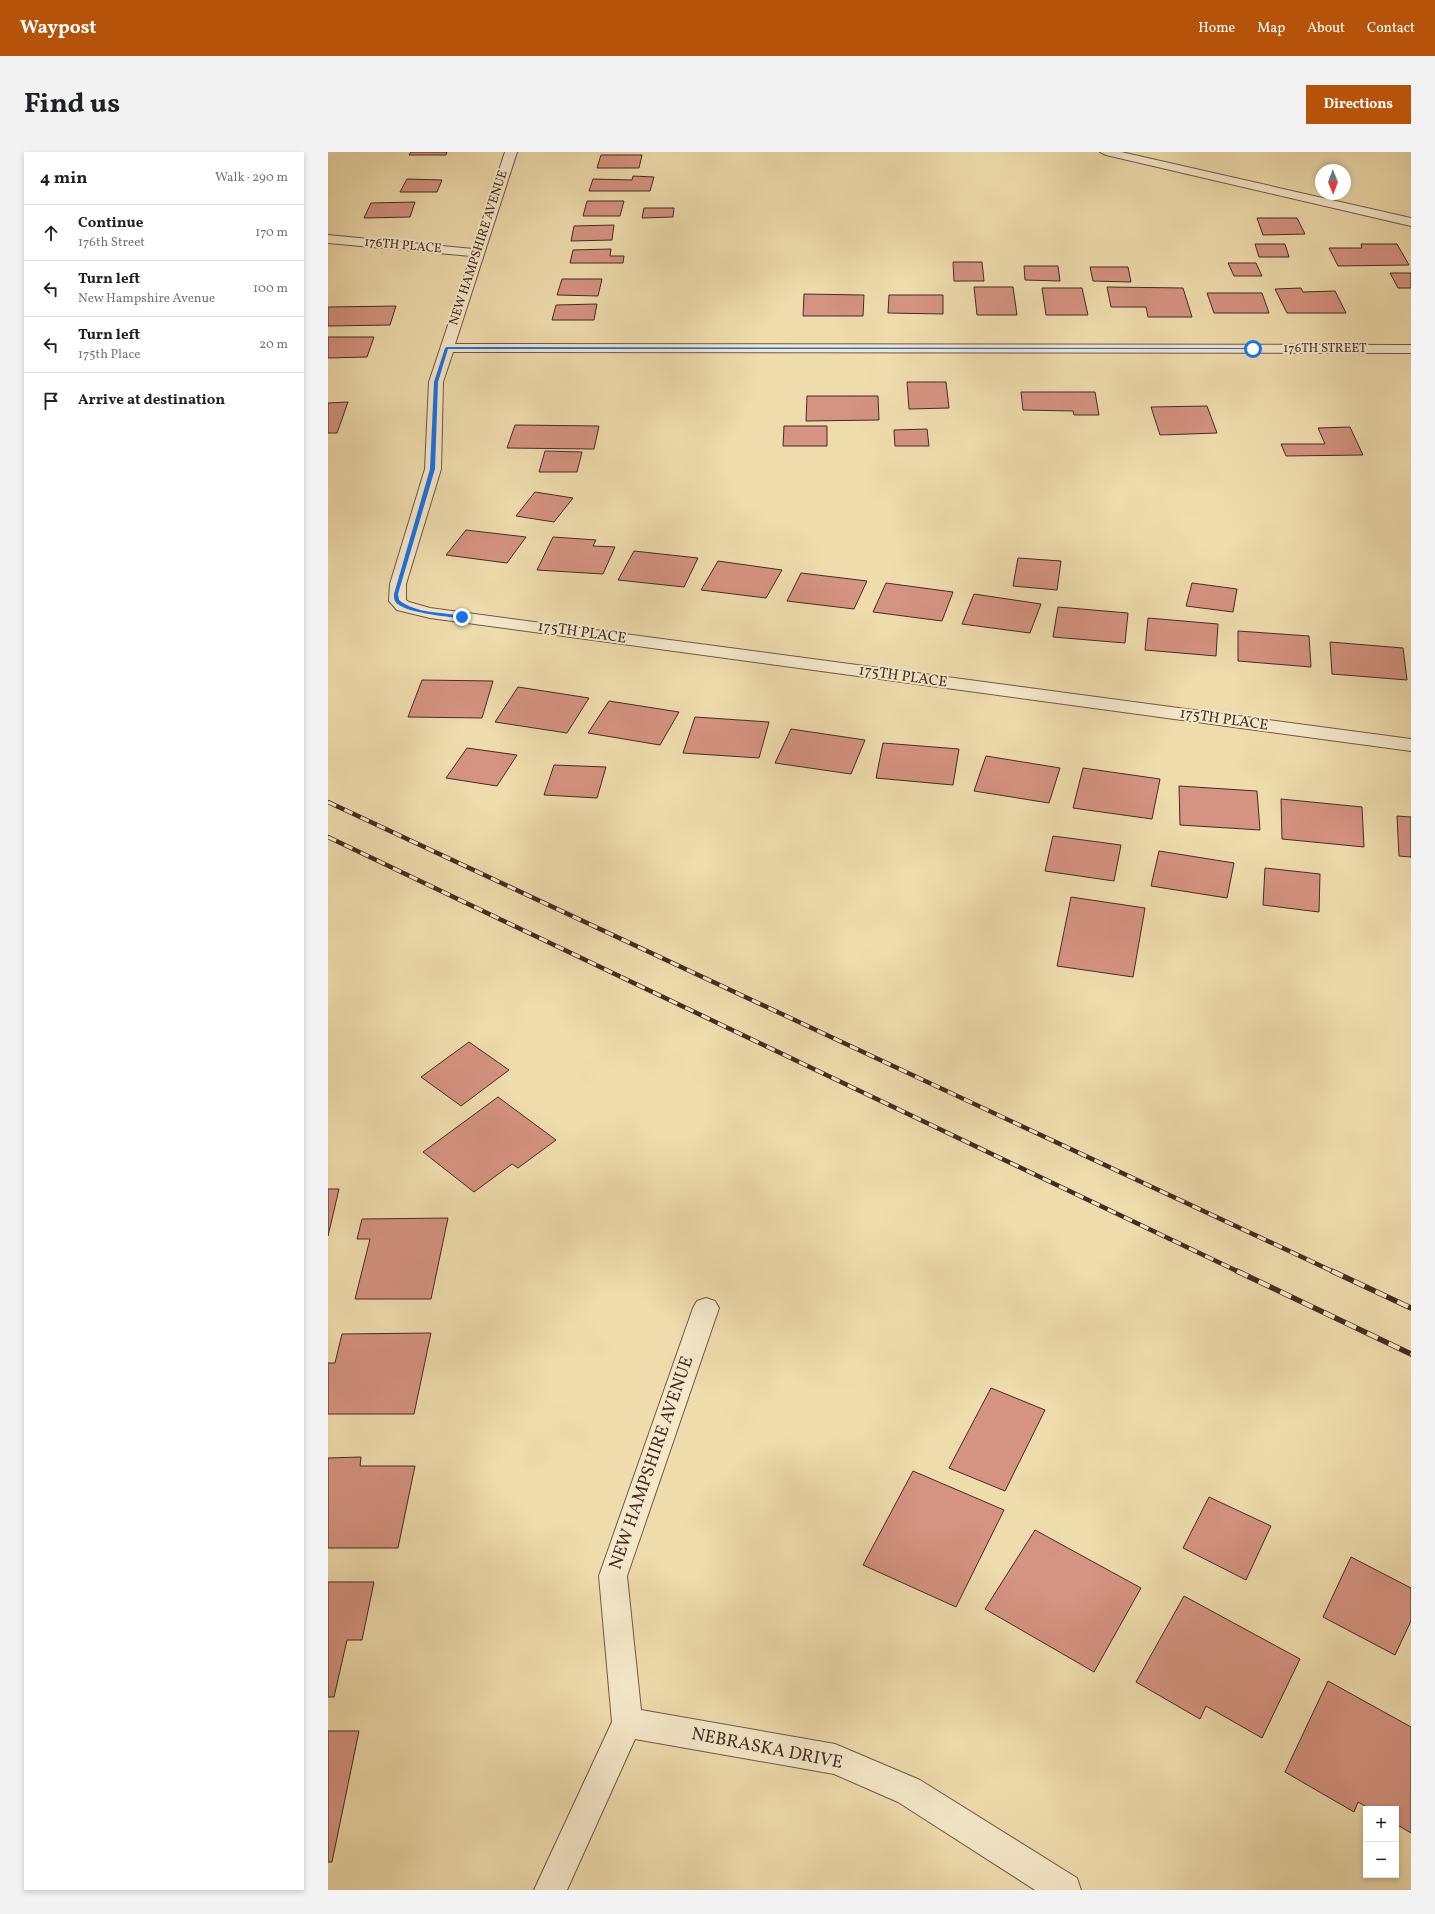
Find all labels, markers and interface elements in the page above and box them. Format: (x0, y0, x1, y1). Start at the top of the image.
text: Waypost (20, 15, 96, 41)
text: Home (1198, 19, 1235, 38)
text: Map (1257, 19, 1285, 38)
text: About (1307, 19, 1345, 38)
text: Contact (1367, 19, 1415, 38)
text: Find us (24, 85, 120, 124)
button: Directions (1306, 85, 1411, 124)
north arrow (1315, 164, 1351, 200)
text: 4 min (40, 167, 87, 190)
street label: NEW HAMPSHIRE AVENUE (445, 168, 513, 328)
text: Walk · 290 m (215, 169, 288, 187)
text: Continue (78, 213, 143, 234)
icon: ahead (40, 222, 62, 244)
text: 170 m (255, 224, 288, 242)
text: 176th Street (78, 234, 145, 252)
street label: 176TH PLACE (364, 234, 443, 258)
text: Turn left (78, 269, 140, 290)
icon: left (40, 278, 62, 300)
text: 100 m (253, 280, 288, 298)
text: New Hampshire Avenue (78, 290, 215, 308)
text: Turn left (78, 325, 140, 346)
icon: left (40, 334, 62, 356)
text: 20 m (259, 336, 288, 354)
route start (1244, 340, 1262, 358)
street label: 176TH STREET (1283, 340, 1367, 358)
text: 175th Place (78, 346, 140, 364)
icon: arrive (40, 390, 62, 412)
text: Arrive at destination (78, 390, 225, 411)
route end (453, 608, 471, 626)
street label: 175TH PLACE (536, 616, 628, 650)
street label: 175TH PLACE (857, 660, 949, 694)
street label: 175TH PLACE (1178, 703, 1270, 737)
street label: NEW HAMPSHIRE AVENUE (604, 1353, 700, 1573)
street label: NEBRASKA DRIVE (689, 1722, 845, 1776)
map controls (1363, 1806, 1399, 1878)
button: + (1363, 1806, 1399, 1842)
button: − (1363, 1842, 1399, 1878)

